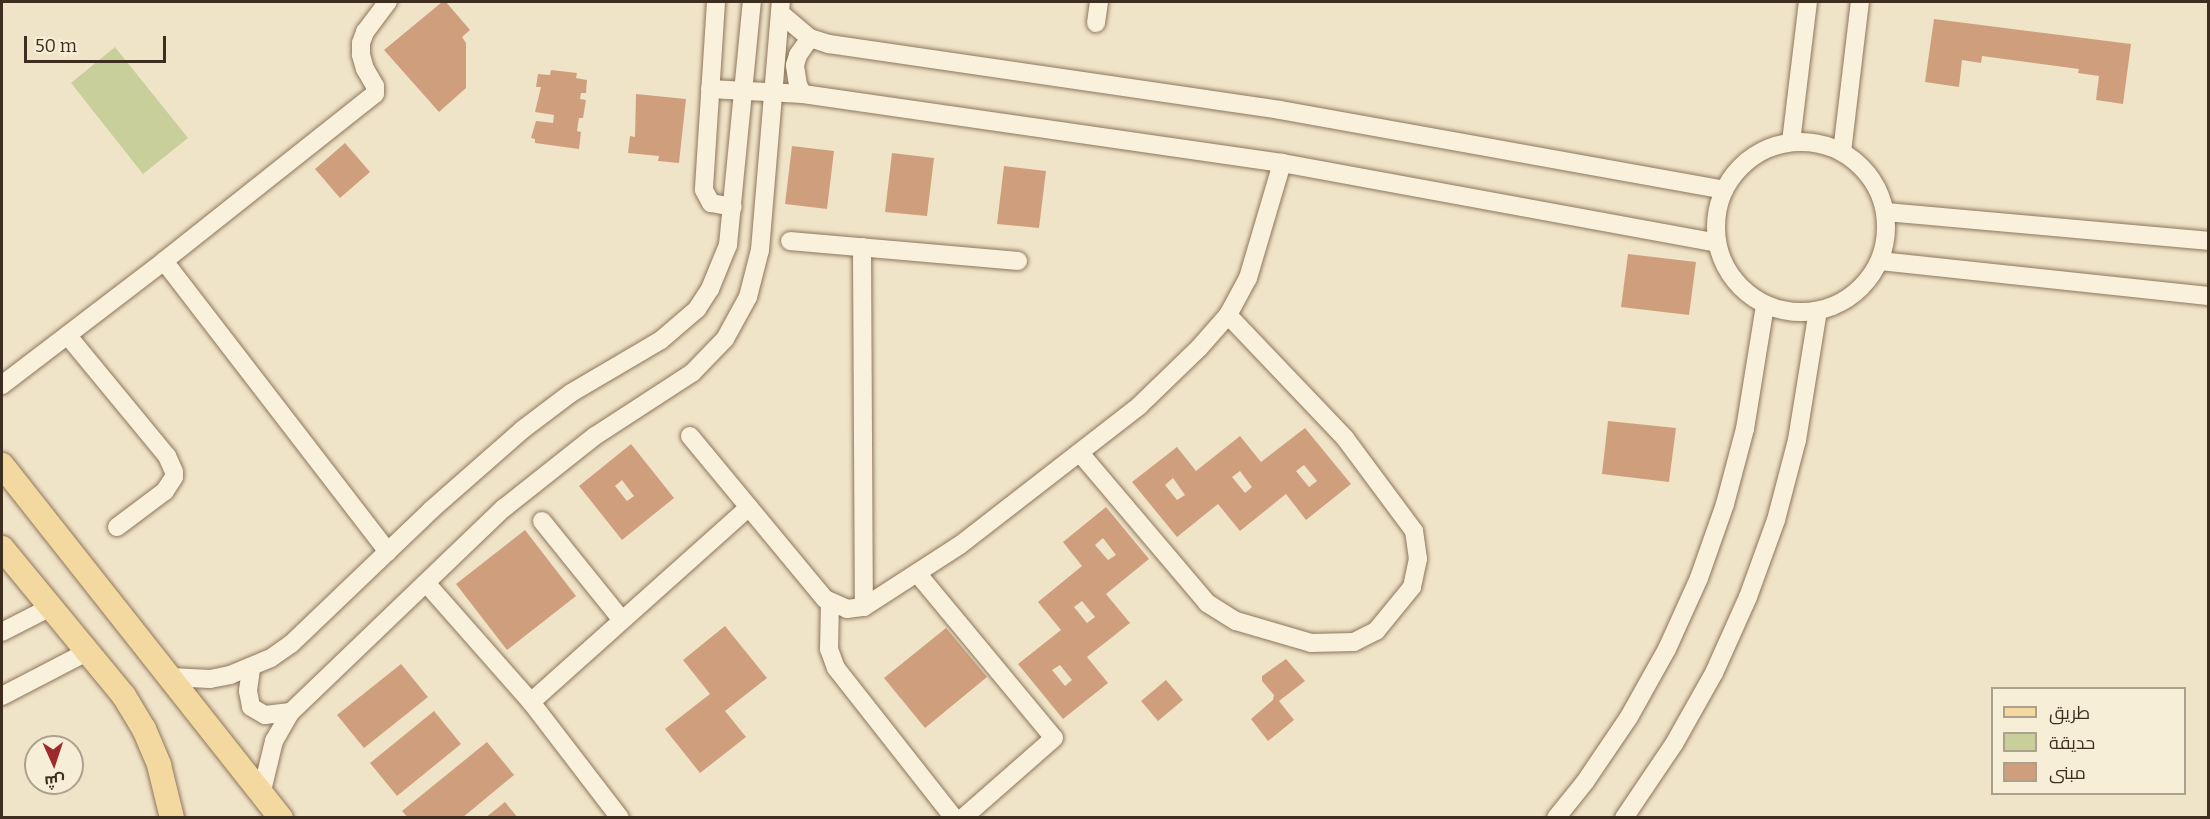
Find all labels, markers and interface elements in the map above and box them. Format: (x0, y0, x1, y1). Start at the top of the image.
scale bar (27, 24, 170, 62)
text: 50 m (35, 35, 77, 57)
legend (1991, 687, 2186, 795)
text: طريق (2049, 702, 2090, 724)
text: حديقة (2049, 732, 2095, 754)
north arrow (24, 735, 84, 795)
text: مبنى (2049, 762, 2086, 784)
text: ش (44, 771, 66, 792)

